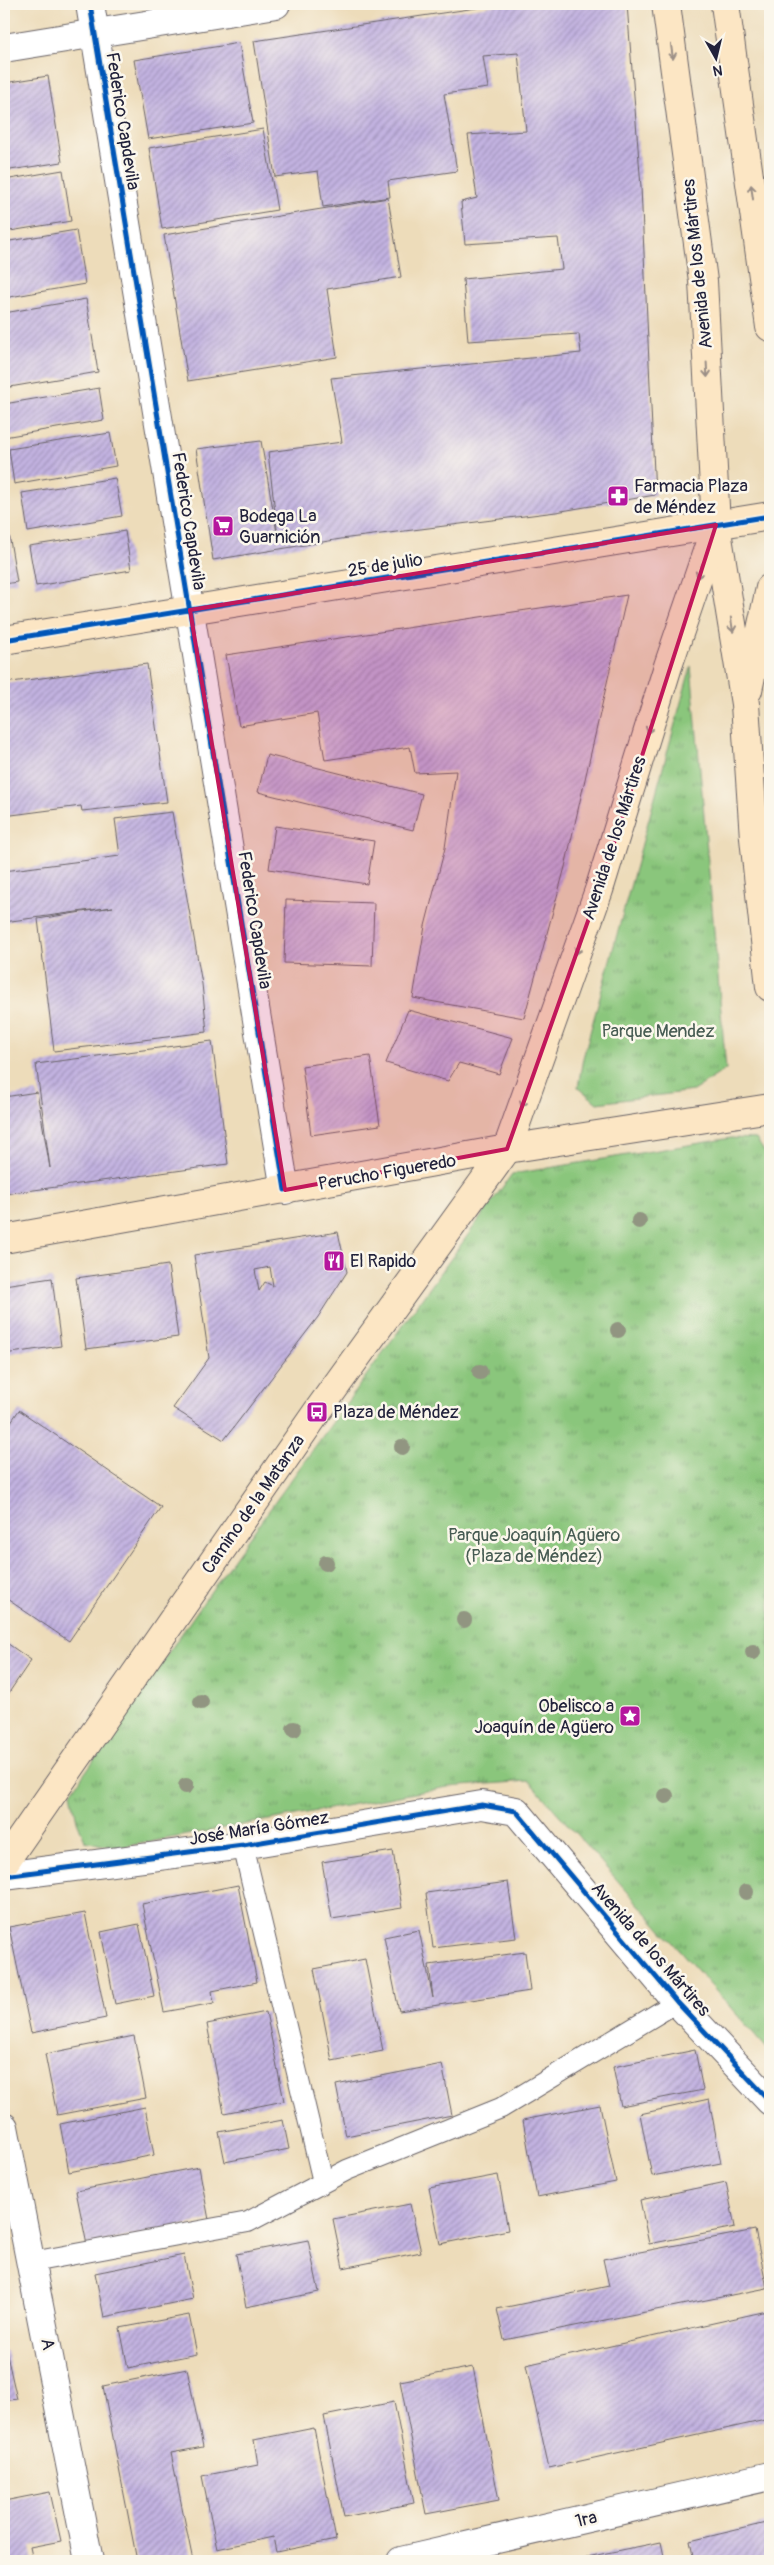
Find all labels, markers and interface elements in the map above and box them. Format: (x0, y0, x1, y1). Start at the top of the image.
north arrow (692, 32, 742, 82)
one-way arrow (668, 44, 678, 60)
street label: Federico Capdevila (100, 51, 145, 192)
text: N (712, 61, 724, 79)
street label: Avenida de los Mártires (677, 178, 718, 350)
one-way arrow (747, 184, 757, 200)
one-way arrow (703, 362, 712, 378)
street label: Federico Capdevila (166, 451, 211, 592)
place label: Farmacia Plaza de Méndez (634, 475, 748, 519)
pharmacy icon: Farmacia Plaza de Méndez (606, 484, 630, 508)
place label: Bodega La Guarnición (239, 505, 321, 549)
supermarket icon: Bodega La Guarnición (211, 514, 235, 538)
street label: 25 de julio (346, 548, 424, 583)
one-way arrow (695, 563, 704, 579)
one-way arrow (728, 617, 738, 633)
one-way arrow (644, 717, 654, 733)
street label: Avenida de los Mártires (577, 753, 652, 923)
street label: Federico Capdevila (232, 850, 277, 991)
one-way arrow (574, 939, 583, 954)
park label: Parque Mendez (601, 1020, 715, 1043)
one-way arrow (519, 1092, 528, 1108)
street label: Perucho Figueredo (316, 1149, 458, 1196)
restaurant icon: El Rapido (322, 1249, 346, 1273)
place label: El Rapido (350, 1250, 417, 1273)
bus stop icon: Plaza de Méndez (305, 1400, 329, 1424)
place label: Plaza de Méndez (333, 1401, 459, 1424)
street label: Camino de la Matanza (197, 1430, 310, 1578)
park label: Parque Joaquín Agüero (Plaza de Méndez) (448, 1524, 620, 1568)
place label: Obelisco a Joaquín de Agüero (474, 1695, 614, 1739)
place icon: Obelisco a Joaquín de Agüero (618, 1704, 642, 1728)
street label: José María Gómez (188, 1806, 330, 1851)
street label: Avenida de los Mártires (586, 1877, 715, 2021)
street label: A (35, 2336, 60, 2352)
street label: 1ra (573, 2506, 599, 2533)

